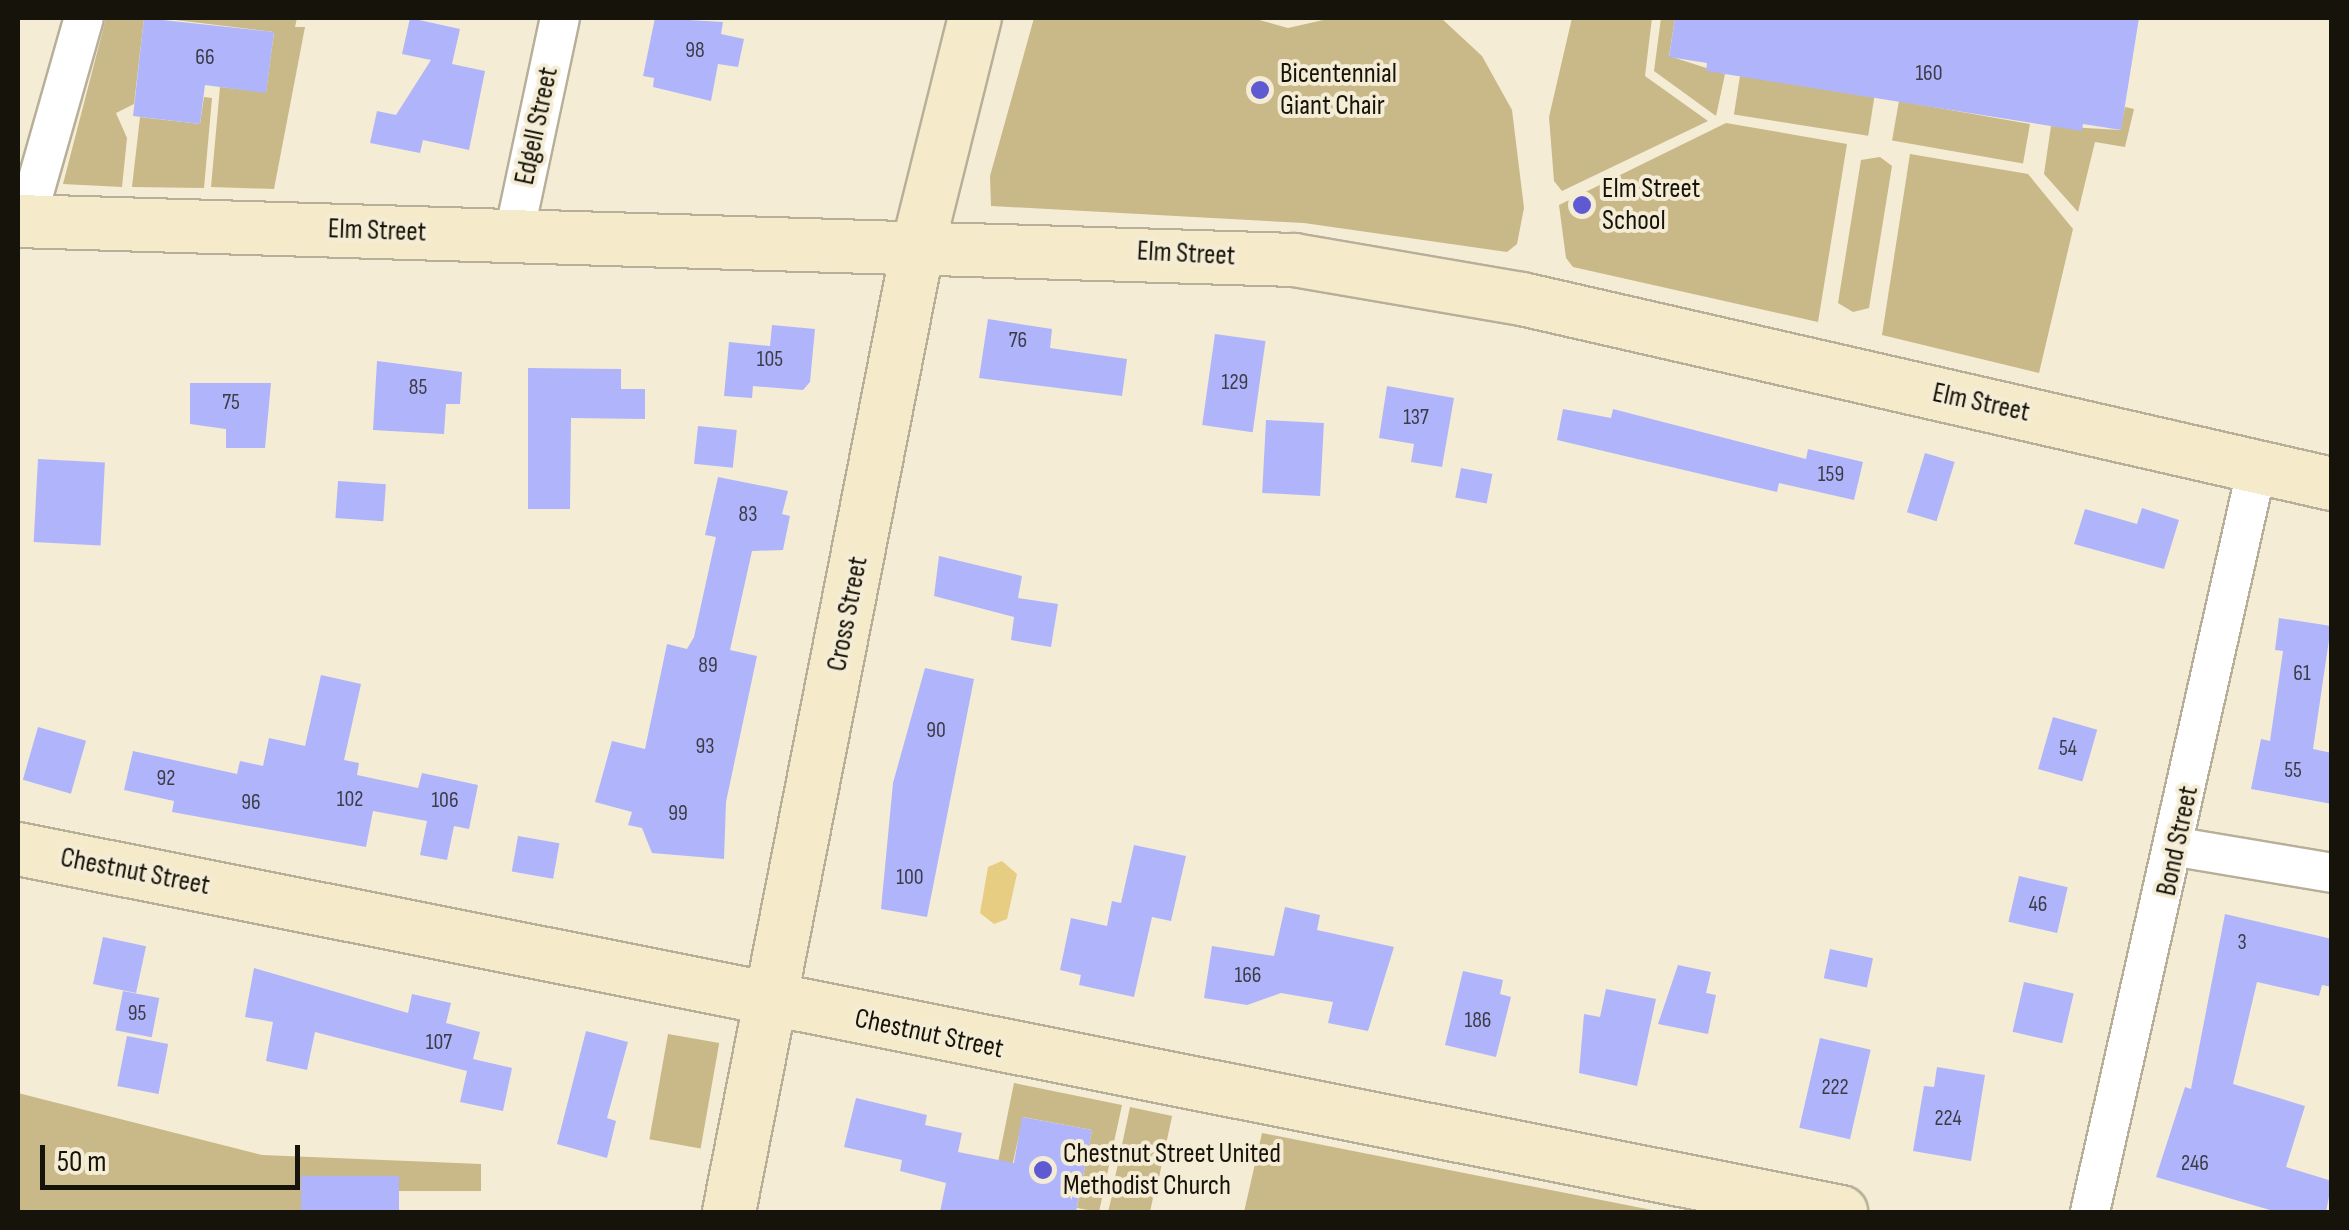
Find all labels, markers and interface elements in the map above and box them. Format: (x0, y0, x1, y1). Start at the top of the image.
house number: 98 (685, 38, 705, 64)
house number: 66 (195, 45, 215, 71)
place label: Bicentennial Giant Chair (1280, 57, 1397, 123)
house number: 160 (1915, 61, 1943, 87)
street label: Edgell Street (508, 64, 566, 188)
marker: Bicentennial Giant Chair (1249, 79, 1271, 101)
place label: Elm Street School (1602, 172, 1700, 238)
marker: Elm Street School (1571, 194, 1593, 216)
street label: Elm Street (327, 212, 427, 250)
street label: Elm Street (1136, 235, 1236, 273)
house number: 76 (1009, 328, 1027, 354)
house number: 105 (757, 347, 783, 373)
house number: 129 (1222, 370, 1248, 396)
house number: 85 (409, 375, 427, 401)
street label: Elm Street (1929, 376, 2033, 430)
house number: 75 (222, 390, 240, 416)
house number: 137 (1403, 405, 1429, 431)
house number: 159 (1818, 462, 1844, 488)
house number: 83 (739, 502, 757, 528)
street label: Cross Street (820, 554, 876, 674)
house number: 89 (698, 653, 718, 679)
house number: 61 (2293, 661, 2311, 687)
house number: 90 (926, 718, 946, 744)
house number: 93 (696, 734, 714, 760)
house number: 54 (2059, 736, 2077, 762)
house number: 55 (2284, 758, 2302, 784)
house number: 92 (157, 766, 175, 792)
street label: Bond Street (2150, 783, 2206, 899)
house number: 102 (337, 787, 363, 813)
house number: 106 (431, 788, 459, 814)
house number: 96 (241, 790, 261, 816)
house number: 99 (668, 801, 688, 827)
street label: Chestnut Street (58, 841, 212, 903)
house number: 100 (896, 865, 924, 891)
house number: 46 (2029, 892, 2047, 918)
house number: 3 (2237, 930, 2247, 956)
house number: 166 (1235, 963, 1261, 989)
house number: 95 (128, 1001, 146, 1027)
street label: Chestnut Street (852, 1002, 1006, 1066)
house number: 186 (1465, 1008, 1491, 1034)
house number: 107 (426, 1030, 452, 1056)
house number: 222 (1821, 1075, 1849, 1101)
house number: 224 (1934, 1106, 1962, 1132)
scale bar (45, 1125, 305, 1187)
place label: Chestnut Street United Methodist Church (1063, 1137, 1281, 1203)
text: 50 m (57, 1144, 106, 1180)
house number: 246 (2181, 1151, 2209, 1177)
marker: Chestnut Street United Methodist Church (1032, 1159, 1054, 1181)

